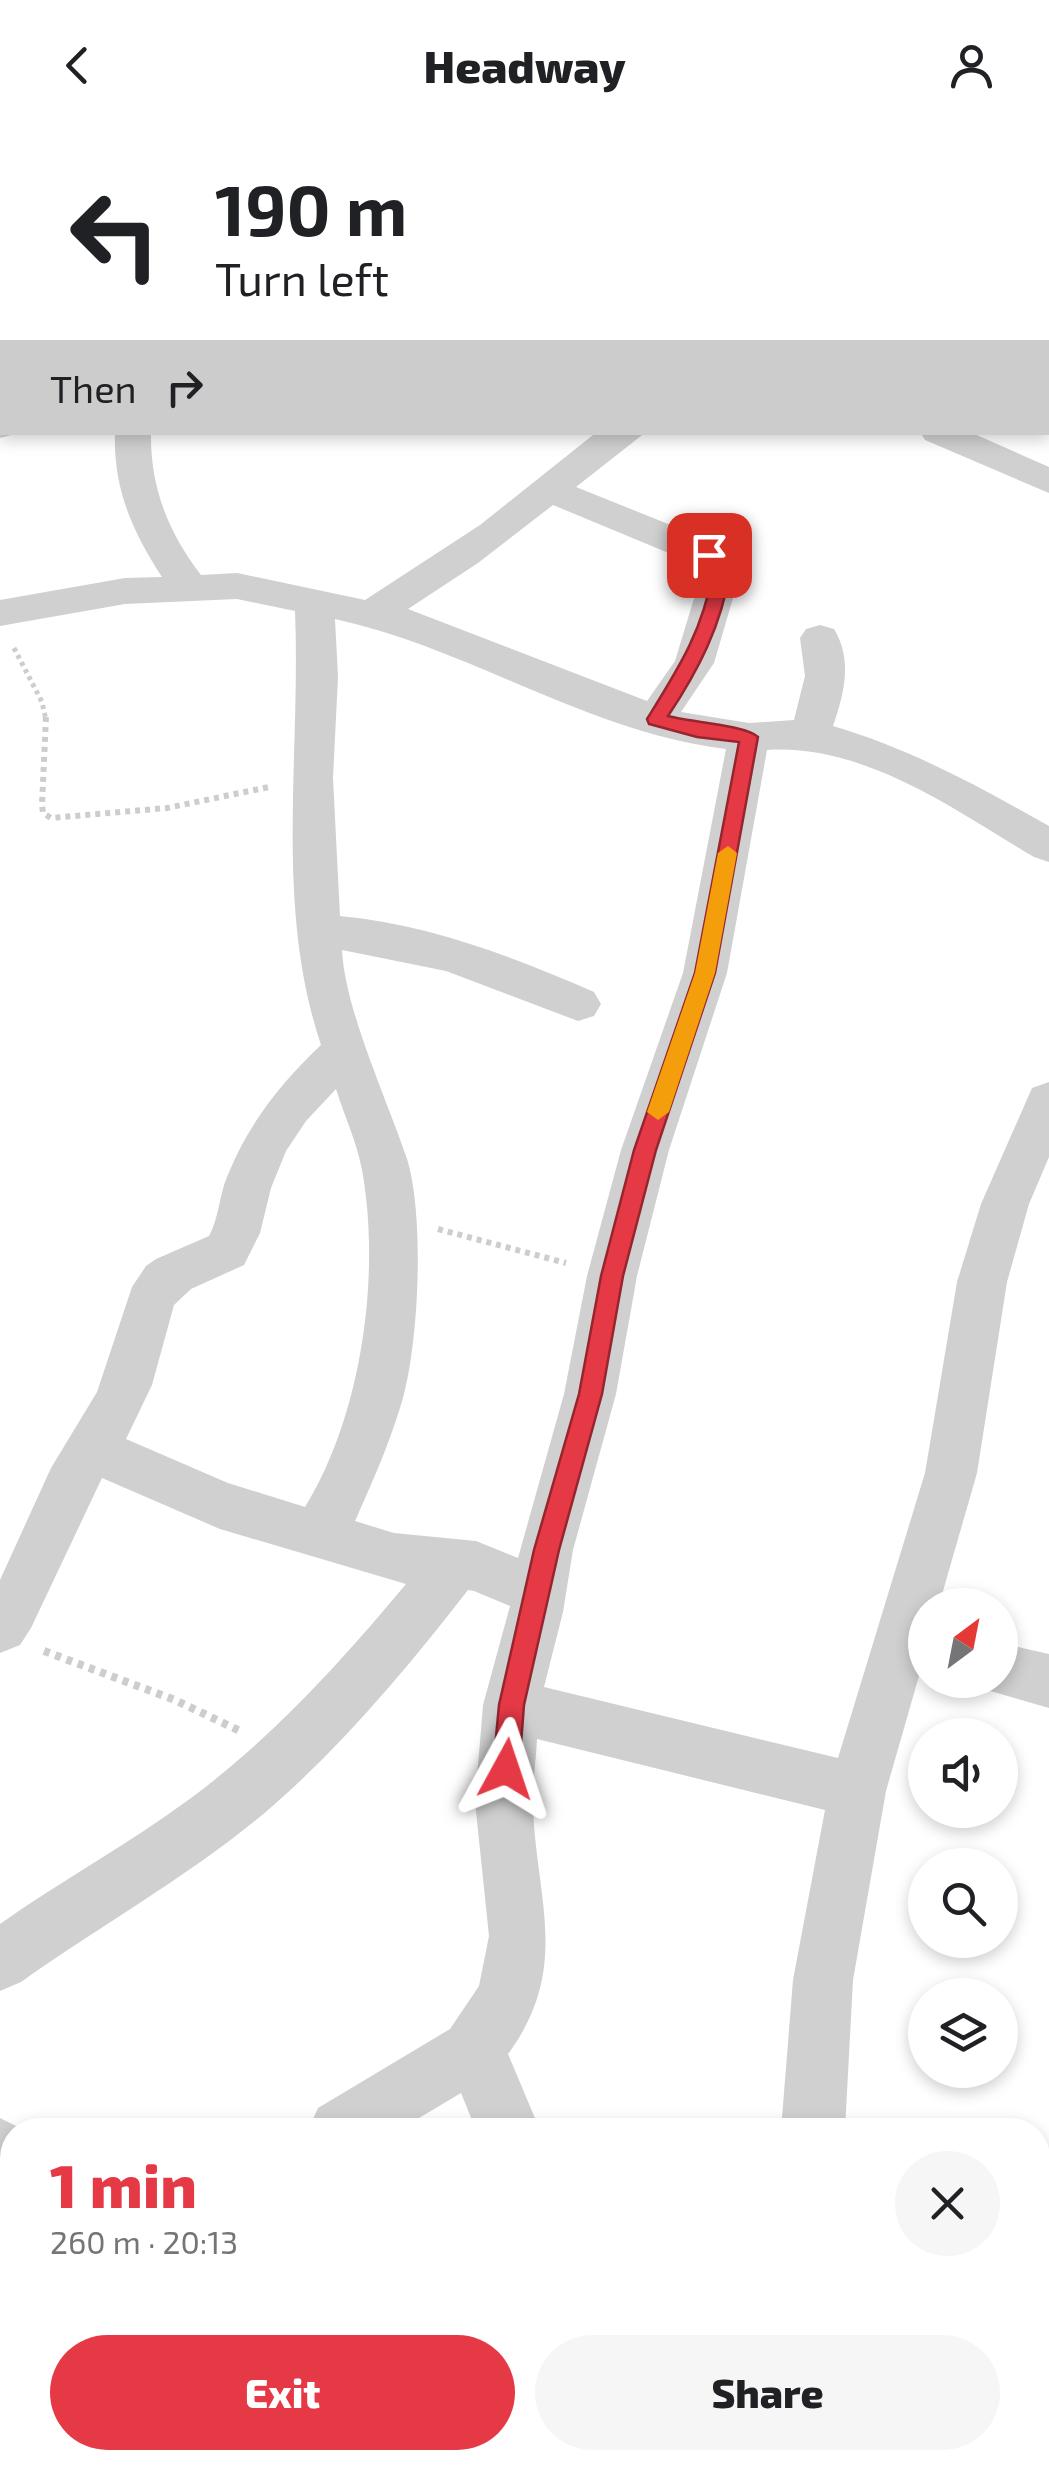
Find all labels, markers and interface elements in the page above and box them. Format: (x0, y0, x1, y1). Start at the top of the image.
icon: back (50, 38, 105, 93)
text: Headway (423, 38, 626, 92)
icon: person (944, 38, 999, 93)
text: 190 m (215, 166, 408, 250)
icon: left (50, 170, 180, 300)
text: Turn left (215, 251, 389, 305)
icon: right (157, 360, 212, 415)
text: Then (50, 365, 137, 411)
pin (667, 513, 752, 598)
icon: arrive (682, 528, 737, 583)
north arrow (908, 1588, 1018, 1698)
map controls (908, 1588, 1018, 2088)
position arrow (454, 1717, 558, 1821)
button: sound (908, 1718, 1018, 1828)
button: search (908, 1848, 1018, 1958)
button: layers (908, 1978, 1018, 2088)
text: 1 min (50, 2148, 197, 2220)
button: close (895, 2151, 1000, 2256)
text: 260 m · 20:13 (50, 2222, 238, 2260)
button: Exit (50, 2335, 515, 2450)
button: Share (535, 2335, 1000, 2450)

